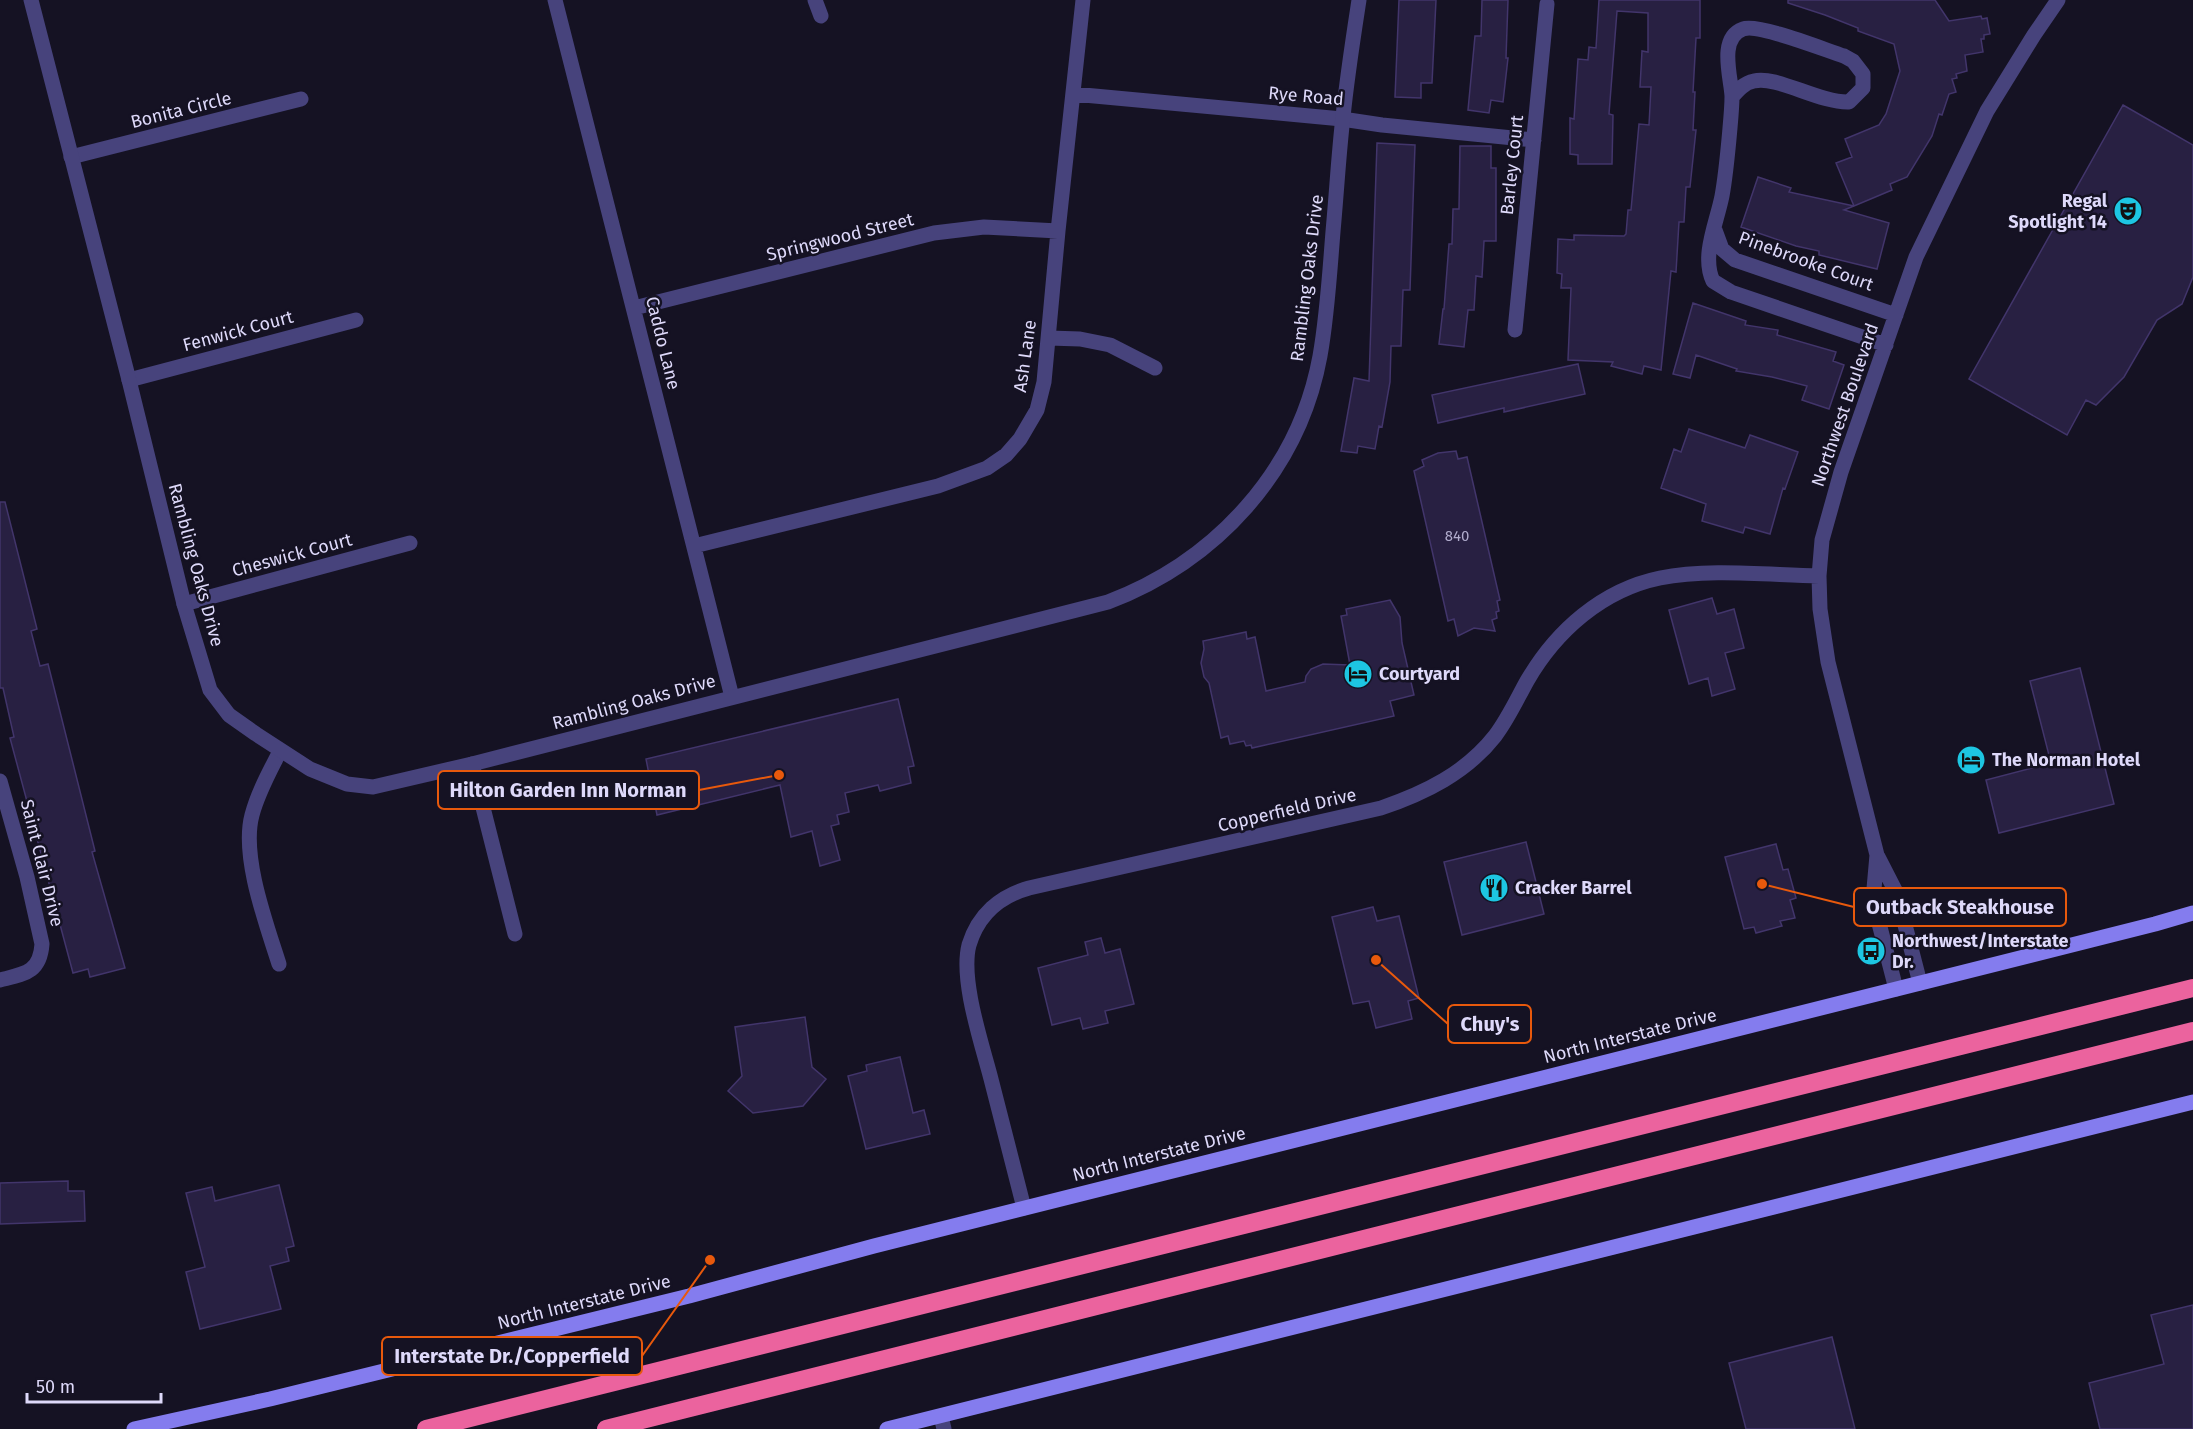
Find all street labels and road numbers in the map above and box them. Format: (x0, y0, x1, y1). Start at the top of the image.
street label: Rye Road (1267, 82, 1345, 110)
street label: Bonita Circle (128, 87, 234, 133)
street label: Barley Court (1496, 113, 1528, 216)
street label: Rambling Oaks Drive (1286, 193, 1328, 363)
street label: Springwood Street (764, 208, 916, 266)
street label: Pinebrooke Court (1736, 226, 1877, 296)
street label: Caddo Lane (641, 294, 685, 392)
street label: Fenwick Court (180, 306, 296, 356)
street label: Ash Lane (1009, 318, 1041, 394)
street label: Northwest Boulevard (1807, 320, 1883, 490)
street label: Rambling Oaks Drive (164, 481, 228, 649)
street label: Cheswick Court (230, 528, 355, 582)
street label: Rambling Oaks Drive (550, 670, 718, 734)
street label: Copperfield Drive (1216, 783, 1358, 837)
street label: Saint Clair Drive (16, 797, 68, 929)
street label: North Interstate Drive (1541, 1004, 1719, 1068)
street label: North Interstate Drive (1070, 1122, 1248, 1186)
street label: North Interstate Drive (495, 1270, 673, 1334)

